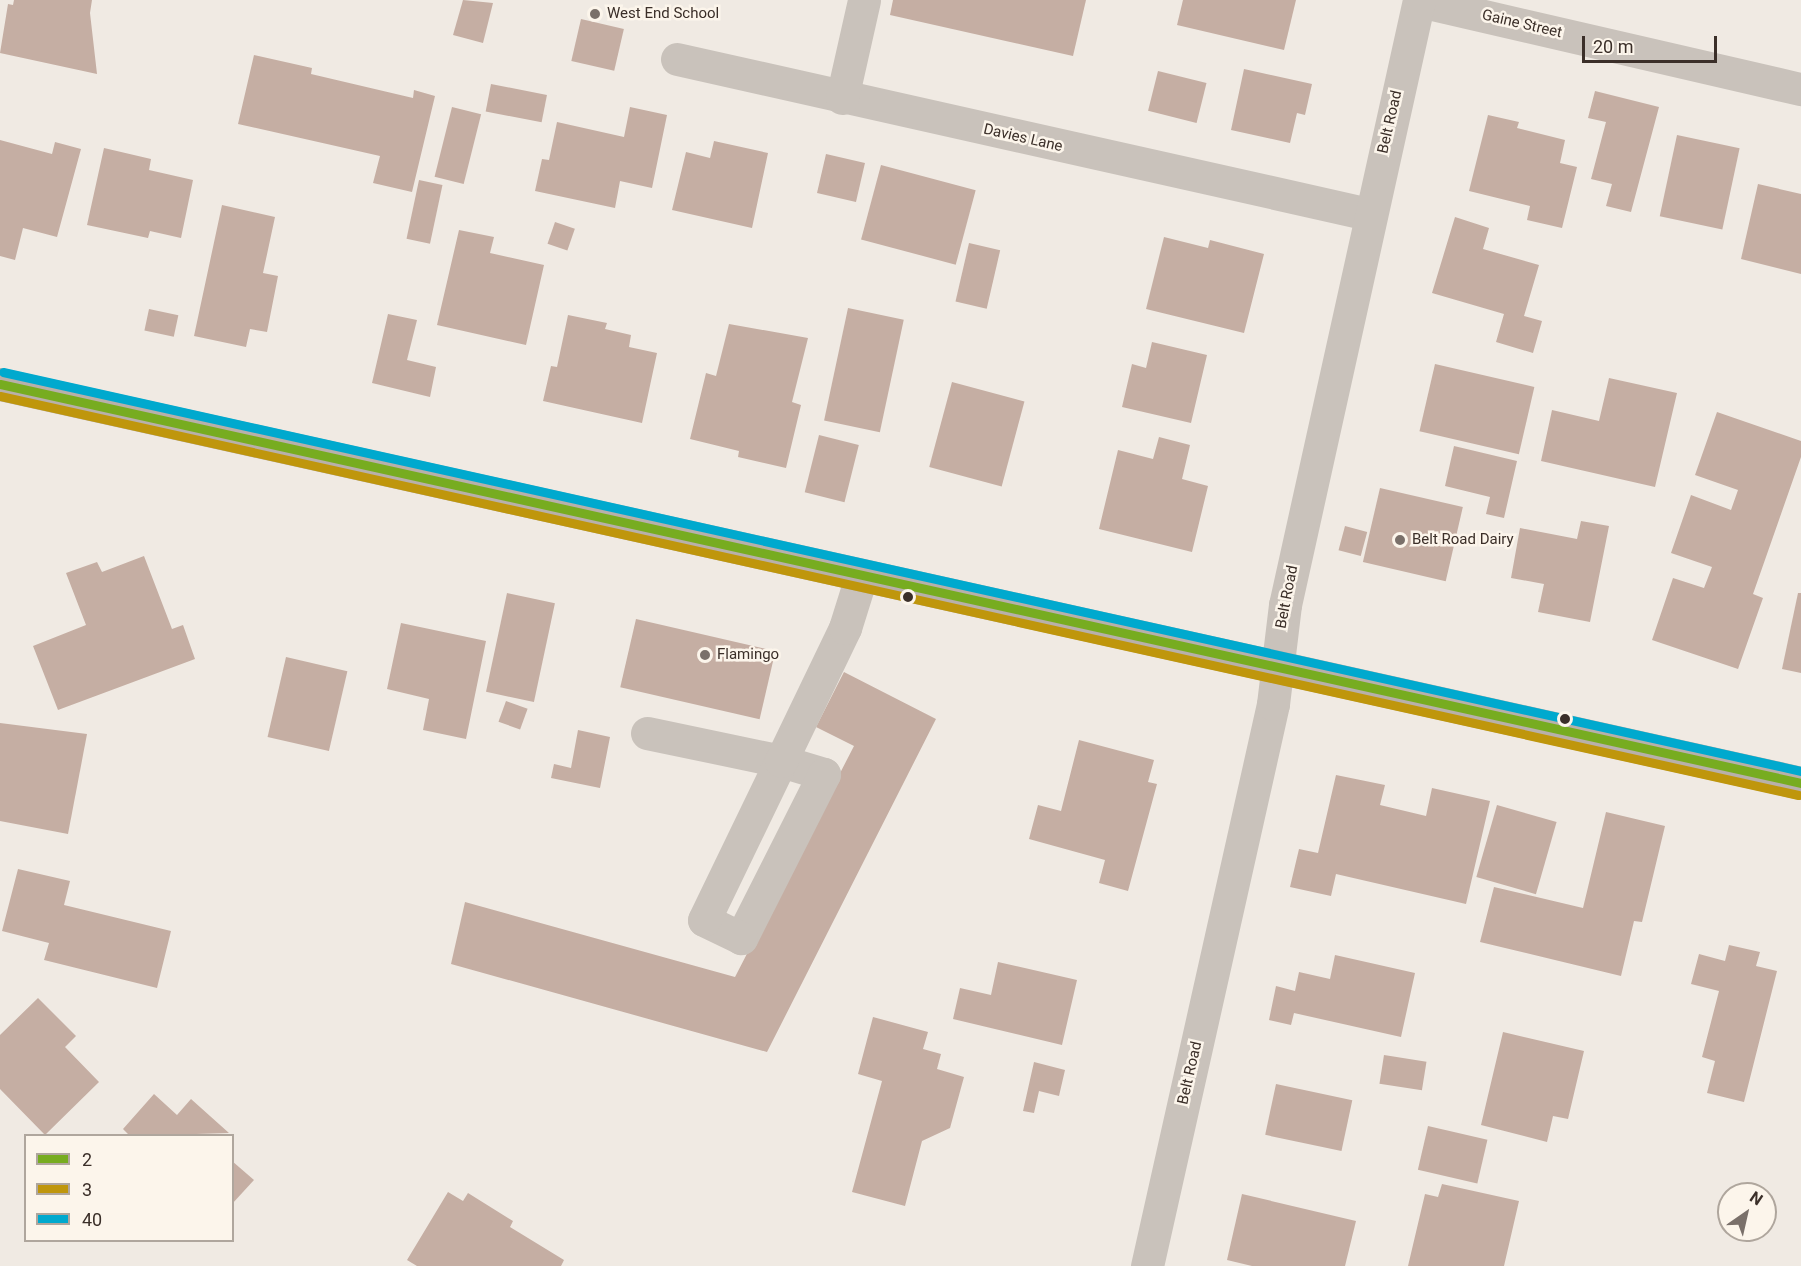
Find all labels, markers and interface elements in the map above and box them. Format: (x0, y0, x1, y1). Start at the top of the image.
place label: West End School (607, 5, 719, 23)
street label: Gaine Street (1480, 6, 1564, 42)
marker: West End School (588, 7, 602, 21)
scale bar (1585, 24, 1720, 62)
text: 20 m (1593, 36, 1633, 57)
street label: Belt Road (1374, 89, 1406, 155)
street label: Davies Lane (982, 120, 1064, 156)
place label: Belt Road Dairy (1412, 531, 1514, 549)
marker: Belt Road Dairy (1393, 533, 1407, 547)
street label: Belt Road (1272, 564, 1302, 630)
unlabelled marker (902, 591, 914, 603)
place label: Flamingo (717, 646, 779, 664)
marker: Flamingo (698, 648, 712, 662)
unlabelled marker (1559, 713, 1571, 725)
street label: Belt Road (1174, 1040, 1206, 1106)
legend (24, 1134, 234, 1242)
text: 2 (82, 1149, 92, 1170)
text: 3 (82, 1179, 92, 1200)
north arrow (1717, 1182, 1777, 1242)
text: N (1746, 1187, 1766, 1209)
text: 40 (82, 1209, 102, 1230)

